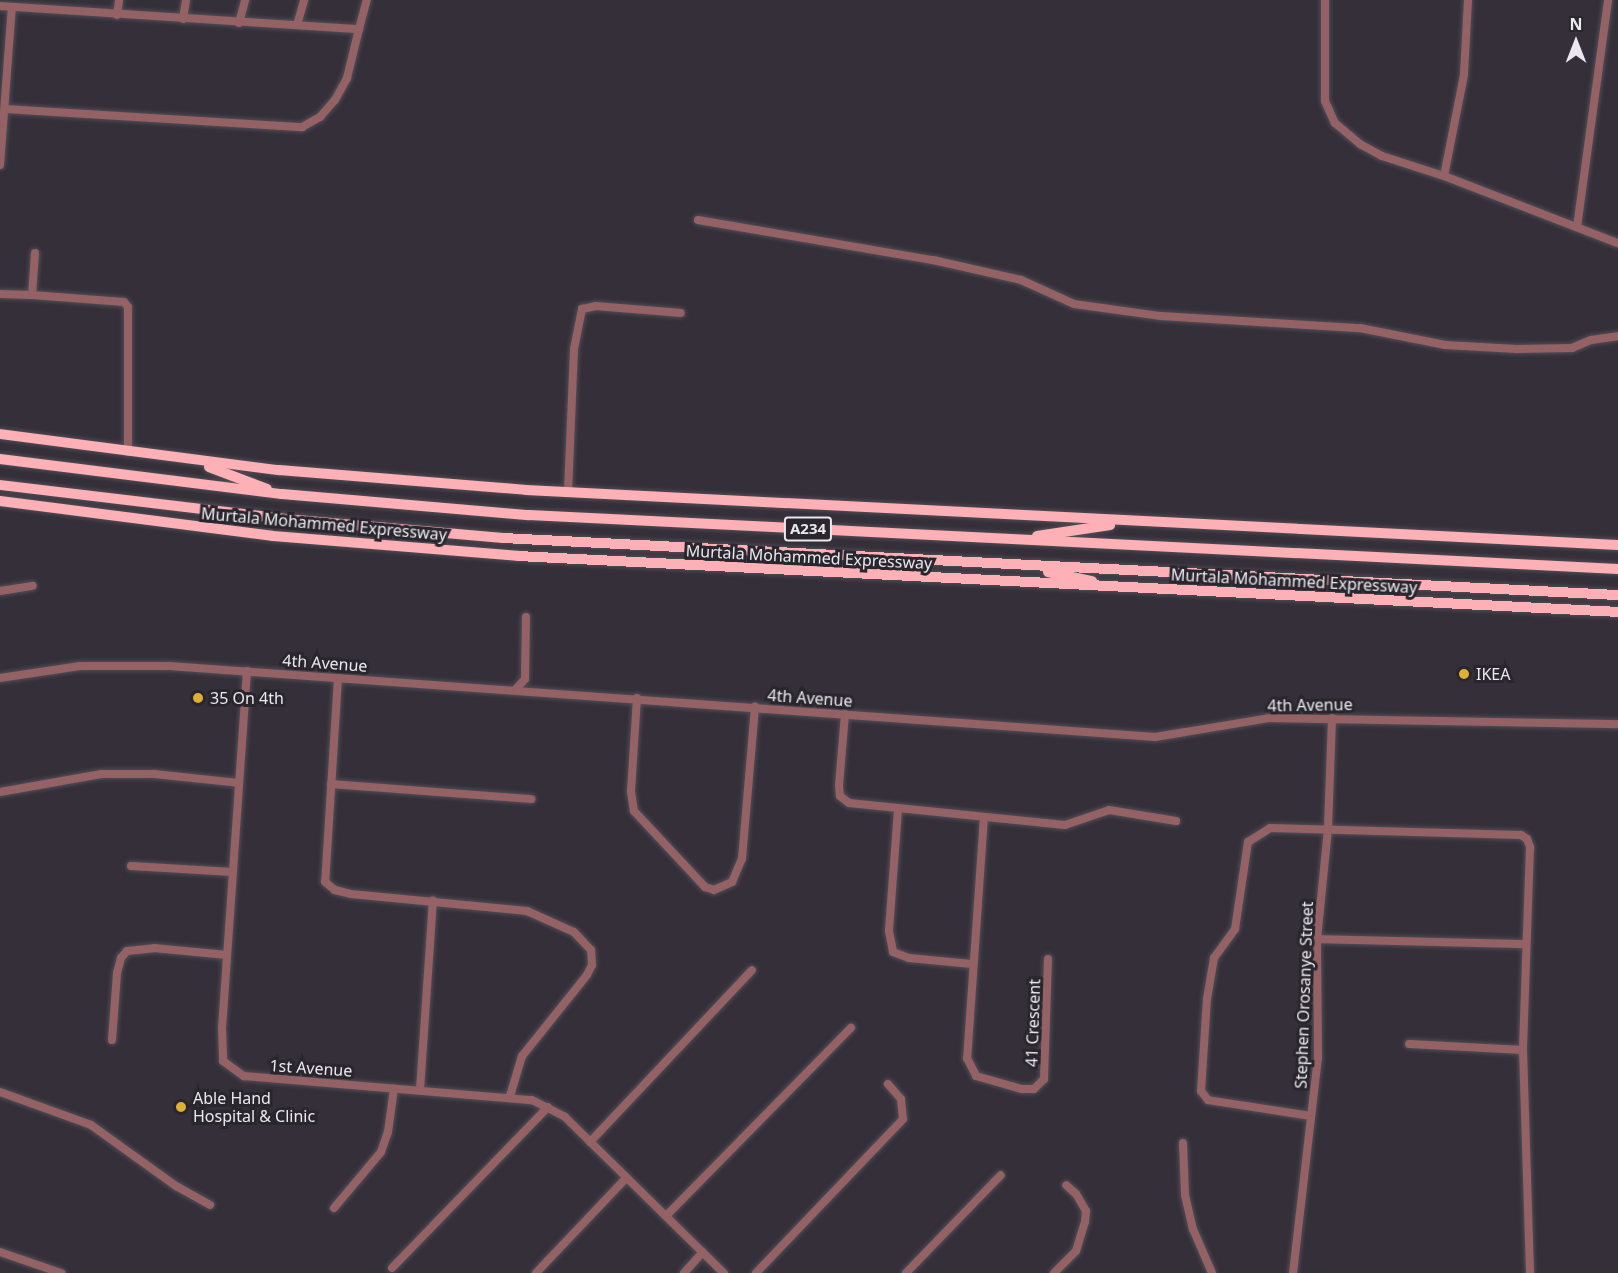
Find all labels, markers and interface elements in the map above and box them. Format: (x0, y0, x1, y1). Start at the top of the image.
north arrow (1546, 12, 1606, 72)
text: N (1569, 13, 1583, 35)
street label: Murtala Mohammed Expressway (200, 504, 448, 544)
road number: A234 (782, 517, 834, 541)
street label: Murtala Mohammed Expressway (685, 541, 933, 573)
street label: Murtala Mohammed Expressway (1170, 565, 1418, 597)
street label: 4th Avenue (282, 650, 368, 676)
place label: IKEA (1476, 664, 1510, 684)
marker: IKEA (1457, 667, 1471, 681)
street label: 4th Avenue (767, 685, 853, 711)
place label: 35 On 4th (210, 688, 284, 708)
marker: 35 On 4th (191, 691, 205, 705)
street label: 4th Avenue (1267, 695, 1353, 715)
street label: Stephen Orosanye Street (1291, 901, 1317, 1089)
street label: 41 Crescent (1022, 979, 1044, 1067)
street label: 1st Avenue (269, 1056, 353, 1080)
place label: Able Hand Hospital & Clinic (193, 1088, 315, 1126)
marker: Able Hand Hospital & Clinic (174, 1100, 188, 1114)

